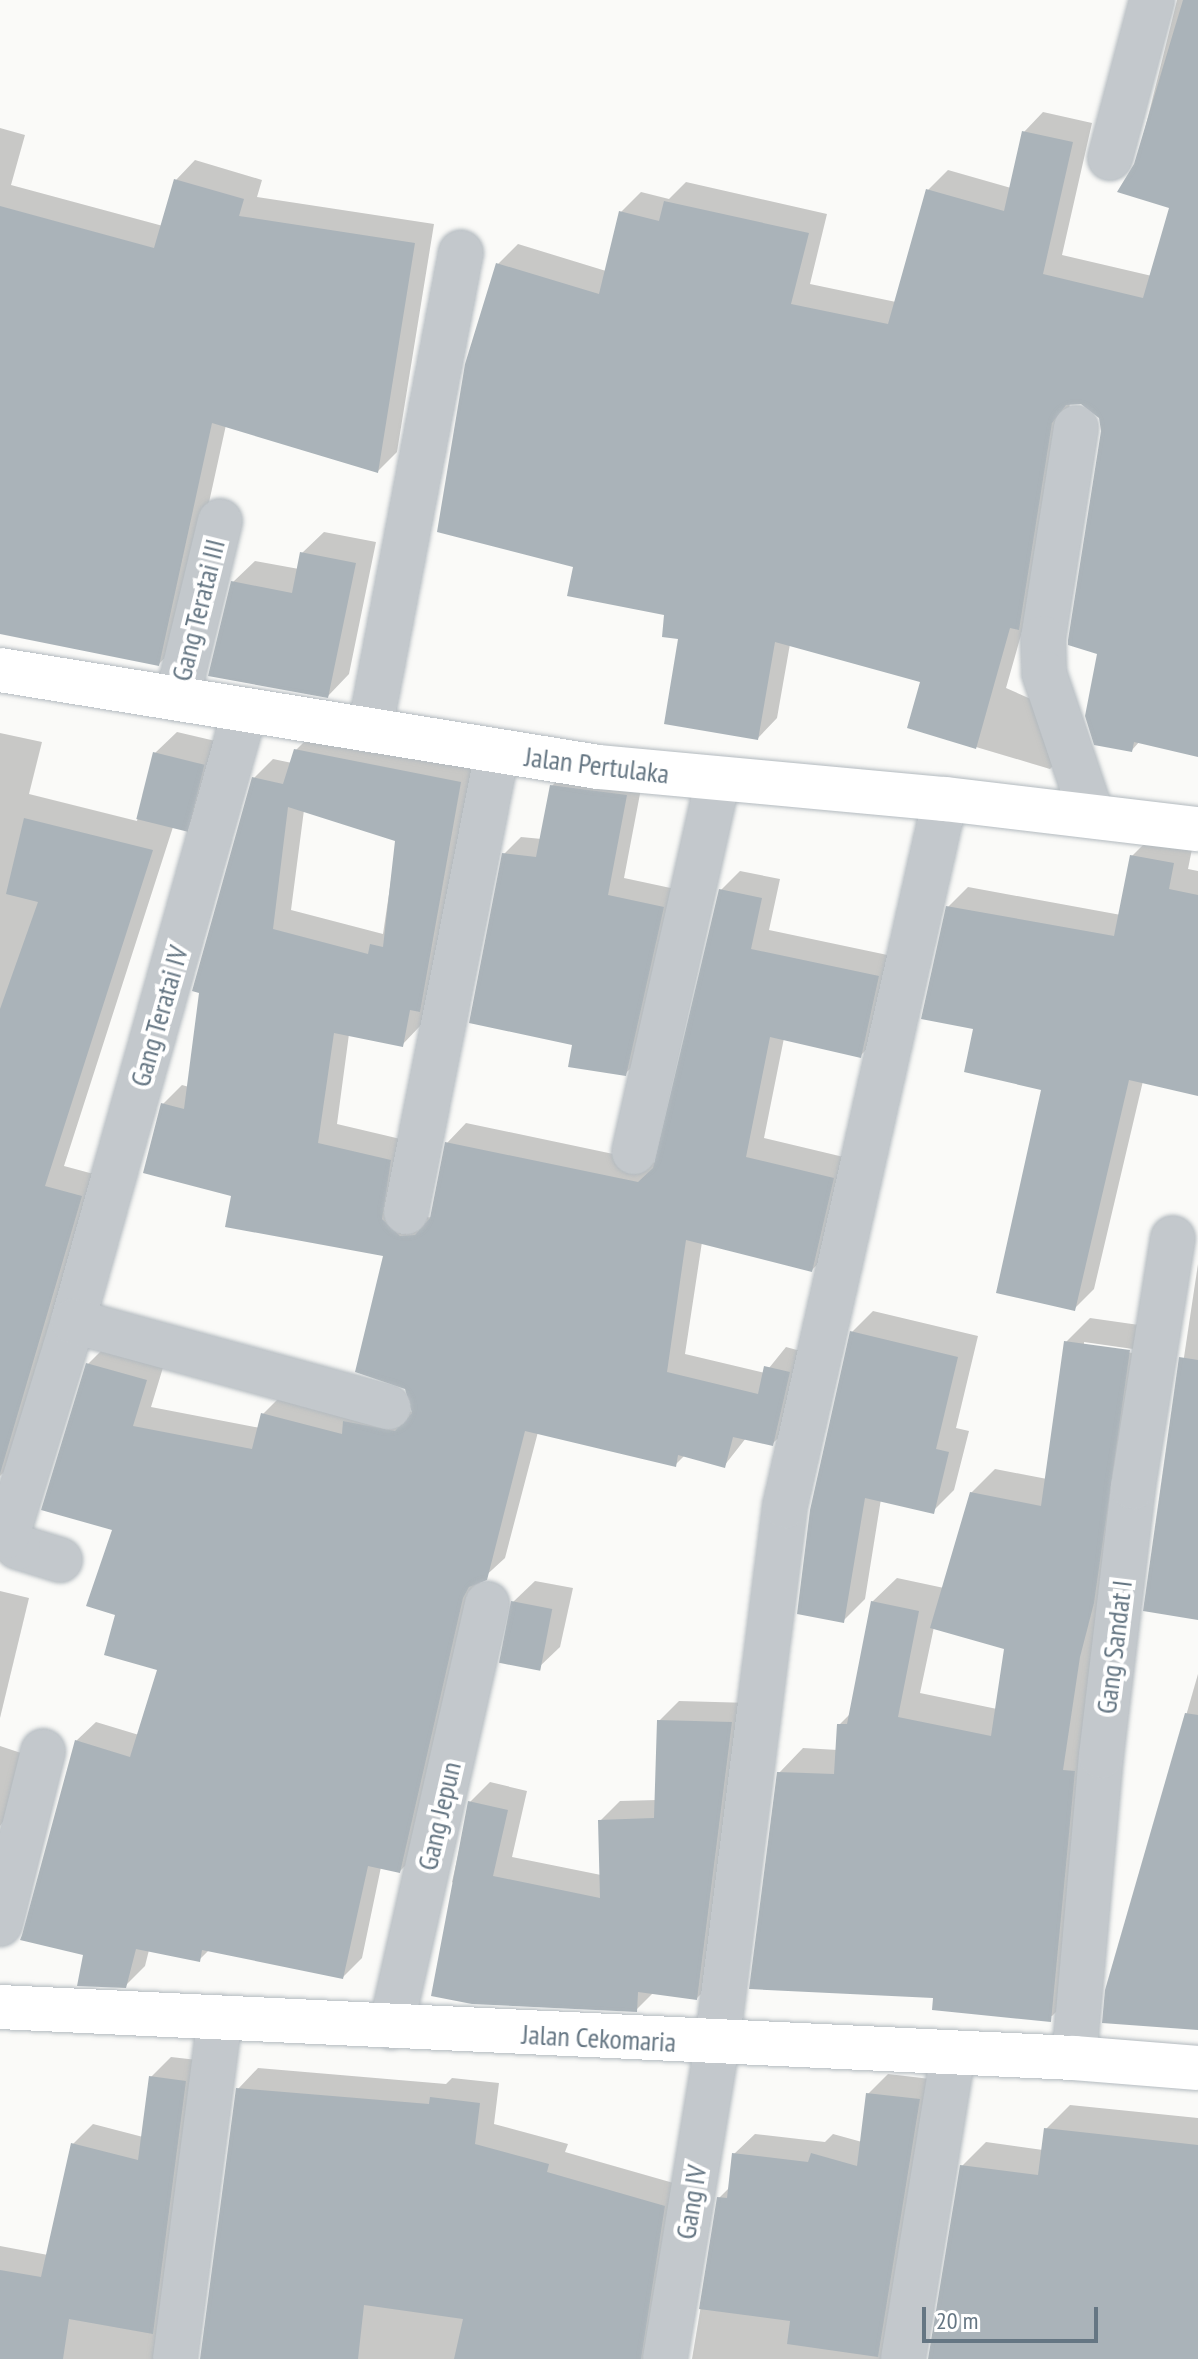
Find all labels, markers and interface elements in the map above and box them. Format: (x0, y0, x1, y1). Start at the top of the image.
street label: Gang Teratai III (164, 535, 232, 685)
street label: Jalan Pertulaka (523, 739, 671, 791)
street label: Gang Teratai IV (123, 941, 195, 1091)
street label: Gang Sandat I (1089, 1578, 1139, 1716)
street label: Gang Jepun (410, 1759, 468, 1873)
street label: Jalan Cekomaria (521, 2017, 677, 2059)
street label: Gang IV (669, 2162, 713, 2242)
scale bar (926, 2291, 1102, 2341)
text: 20 m (936, 2305, 978, 2336)

